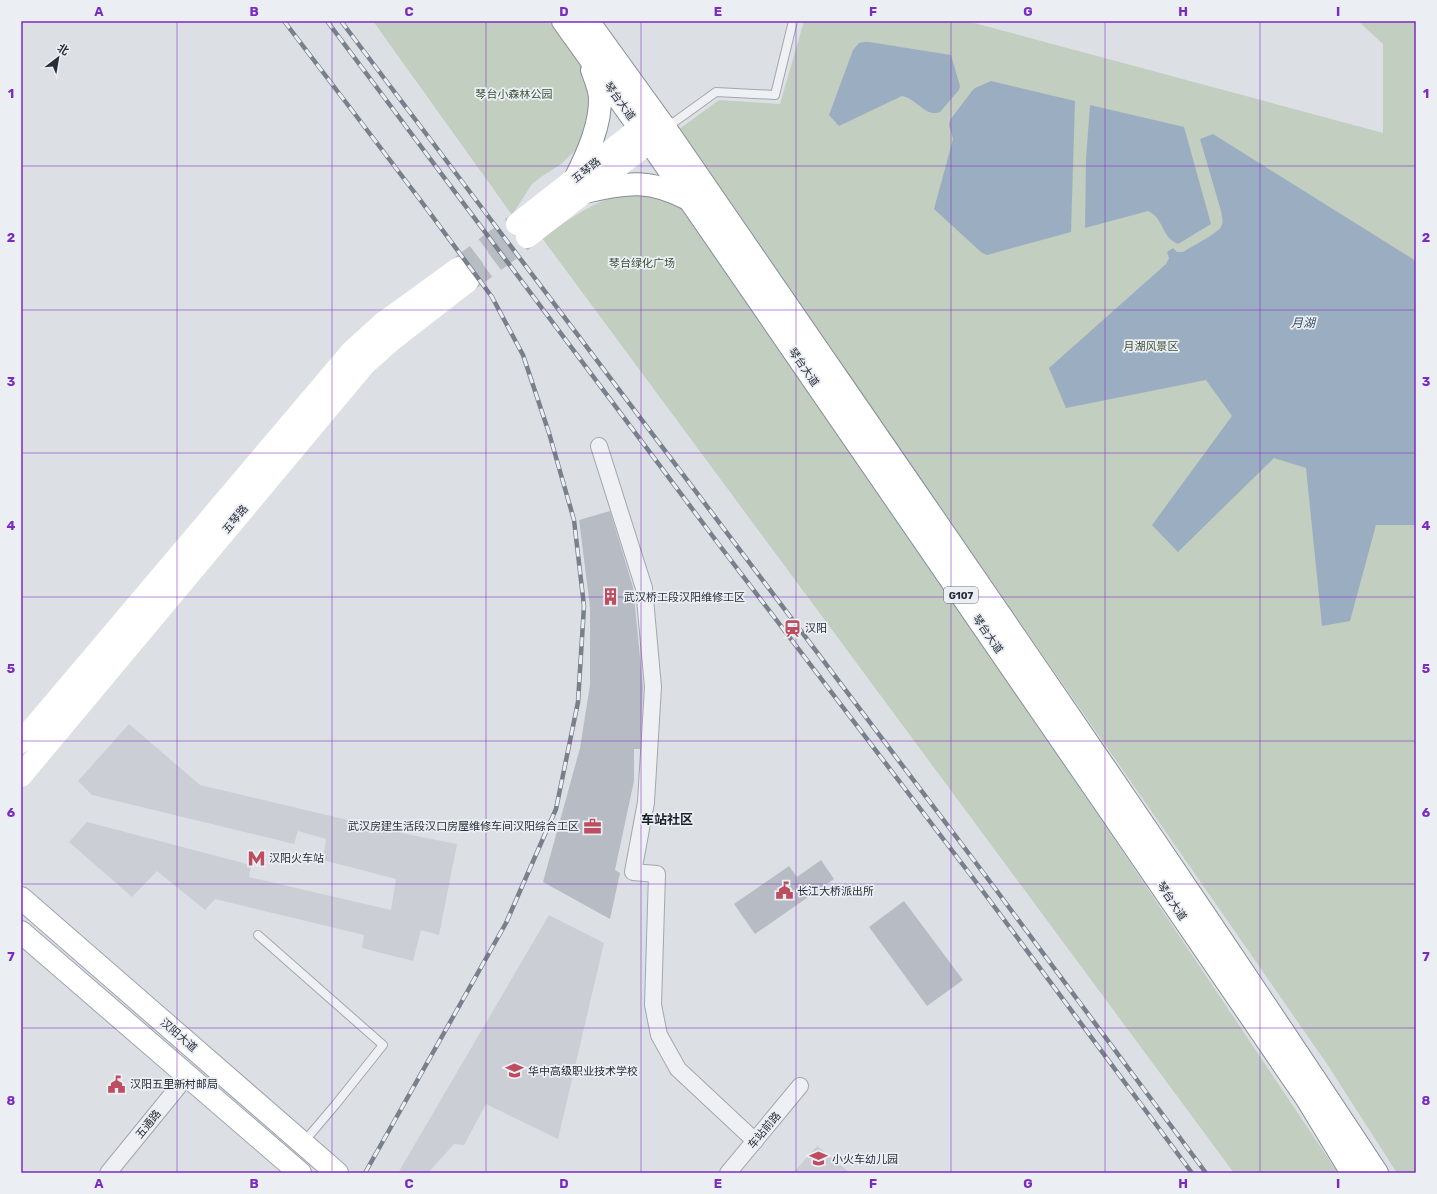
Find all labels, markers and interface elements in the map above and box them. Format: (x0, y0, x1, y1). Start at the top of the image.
text: A (94, 4, 104, 19)
text: B (249, 4, 259, 19)
text: C (404, 4, 414, 19)
text: D (559, 4, 569, 19)
text: E (714, 4, 722, 19)
text: F (869, 4, 877, 19)
text: G (1023, 4, 1033, 19)
text: H (1178, 4, 1188, 19)
text: I (1336, 4, 1340, 19)
north arrow (38, 38, 78, 78)
text: 北 (55, 41, 71, 58)
street label: 琴台大道 (601, 80, 638, 123)
text: 1 (8, 86, 14, 101)
text: 1 (1423, 86, 1429, 101)
park label: 琴台小森林公园 (476, 88, 553, 101)
street label: 五琴路 (569, 155, 603, 186)
text: 2 (7, 230, 15, 245)
text: 2 (1422, 230, 1430, 245)
park label: 琴台绿化广场 (609, 257, 675, 270)
water label: 月湖 (1291, 316, 1317, 330)
park label: 月湖风景区 (1124, 340, 1179, 353)
street label: 琴台大道 (786, 346, 822, 389)
text: 3 (7, 374, 16, 389)
text: 3 (1422, 374, 1431, 389)
street label: 五琴路 (220, 503, 251, 536)
text: 4 (7, 518, 16, 533)
text: 4 (1422, 518, 1431, 533)
building icon: 武汉桥工段汉阳维修工区 (601, 587, 621, 607)
road number: G107 (944, 587, 978, 603)
place label: 武汉桥工段汉阳维修工区 (624, 591, 745, 604)
street label: 琴台大道 (970, 613, 1006, 656)
station icon: 汉阳 (782, 618, 802, 638)
place label: 汉阳 (805, 622, 827, 635)
text: 5 (7, 661, 15, 676)
text: 5 (1422, 661, 1430, 676)
text: 6 (7, 805, 16, 820)
text: 6 (1422, 805, 1431, 820)
district label: 车站社区 (641, 812, 693, 827)
office icon: 武汉房建生活段汉口房屋维修车间汉阳综合工区 (582, 816, 602, 836)
place label: 武汉房建生活段汉口房屋维修车间汉阳综合工区 (348, 820, 579, 833)
metro station icon: 汉阳火车站 (246, 848, 266, 868)
place label: 汉阳火车站 (269, 852, 324, 865)
street label: 琴台大道 (1154, 879, 1189, 923)
public building icon: 长江大桥派出所 (774, 881, 794, 901)
place label: 长江大桥派出所 (797, 885, 874, 898)
text: 7 (7, 949, 15, 964)
text: 7 (1422, 949, 1430, 964)
street label: 汉阳大道 (158, 1016, 200, 1055)
school or university icon: 华中高级职业技术学校 (505, 1061, 525, 1081)
place label: 华中高级职业技术学校 (528, 1065, 638, 1078)
public building icon: 汉阳五里新村邮局 (107, 1074, 127, 1094)
place label: 汉阳五里新村邮局 (130, 1078, 218, 1091)
text: 8 (7, 1093, 16, 1108)
text: 8 (1422, 1093, 1431, 1108)
street label: 五通路 (133, 1107, 164, 1141)
street label: 车站前路 (745, 1109, 784, 1151)
school or university icon: 小火车幼儿园 (809, 1149, 829, 1169)
place label: 小火车幼儿园 (832, 1153, 898, 1166)
text: A (94, 1176, 104, 1191)
text: B (249, 1176, 259, 1191)
text: C (404, 1176, 414, 1191)
text: D (559, 1176, 569, 1191)
text: E (714, 1176, 722, 1191)
text: F (869, 1176, 877, 1191)
text: G (1023, 1176, 1033, 1191)
text: H (1178, 1176, 1188, 1191)
text: I (1336, 1176, 1340, 1191)

